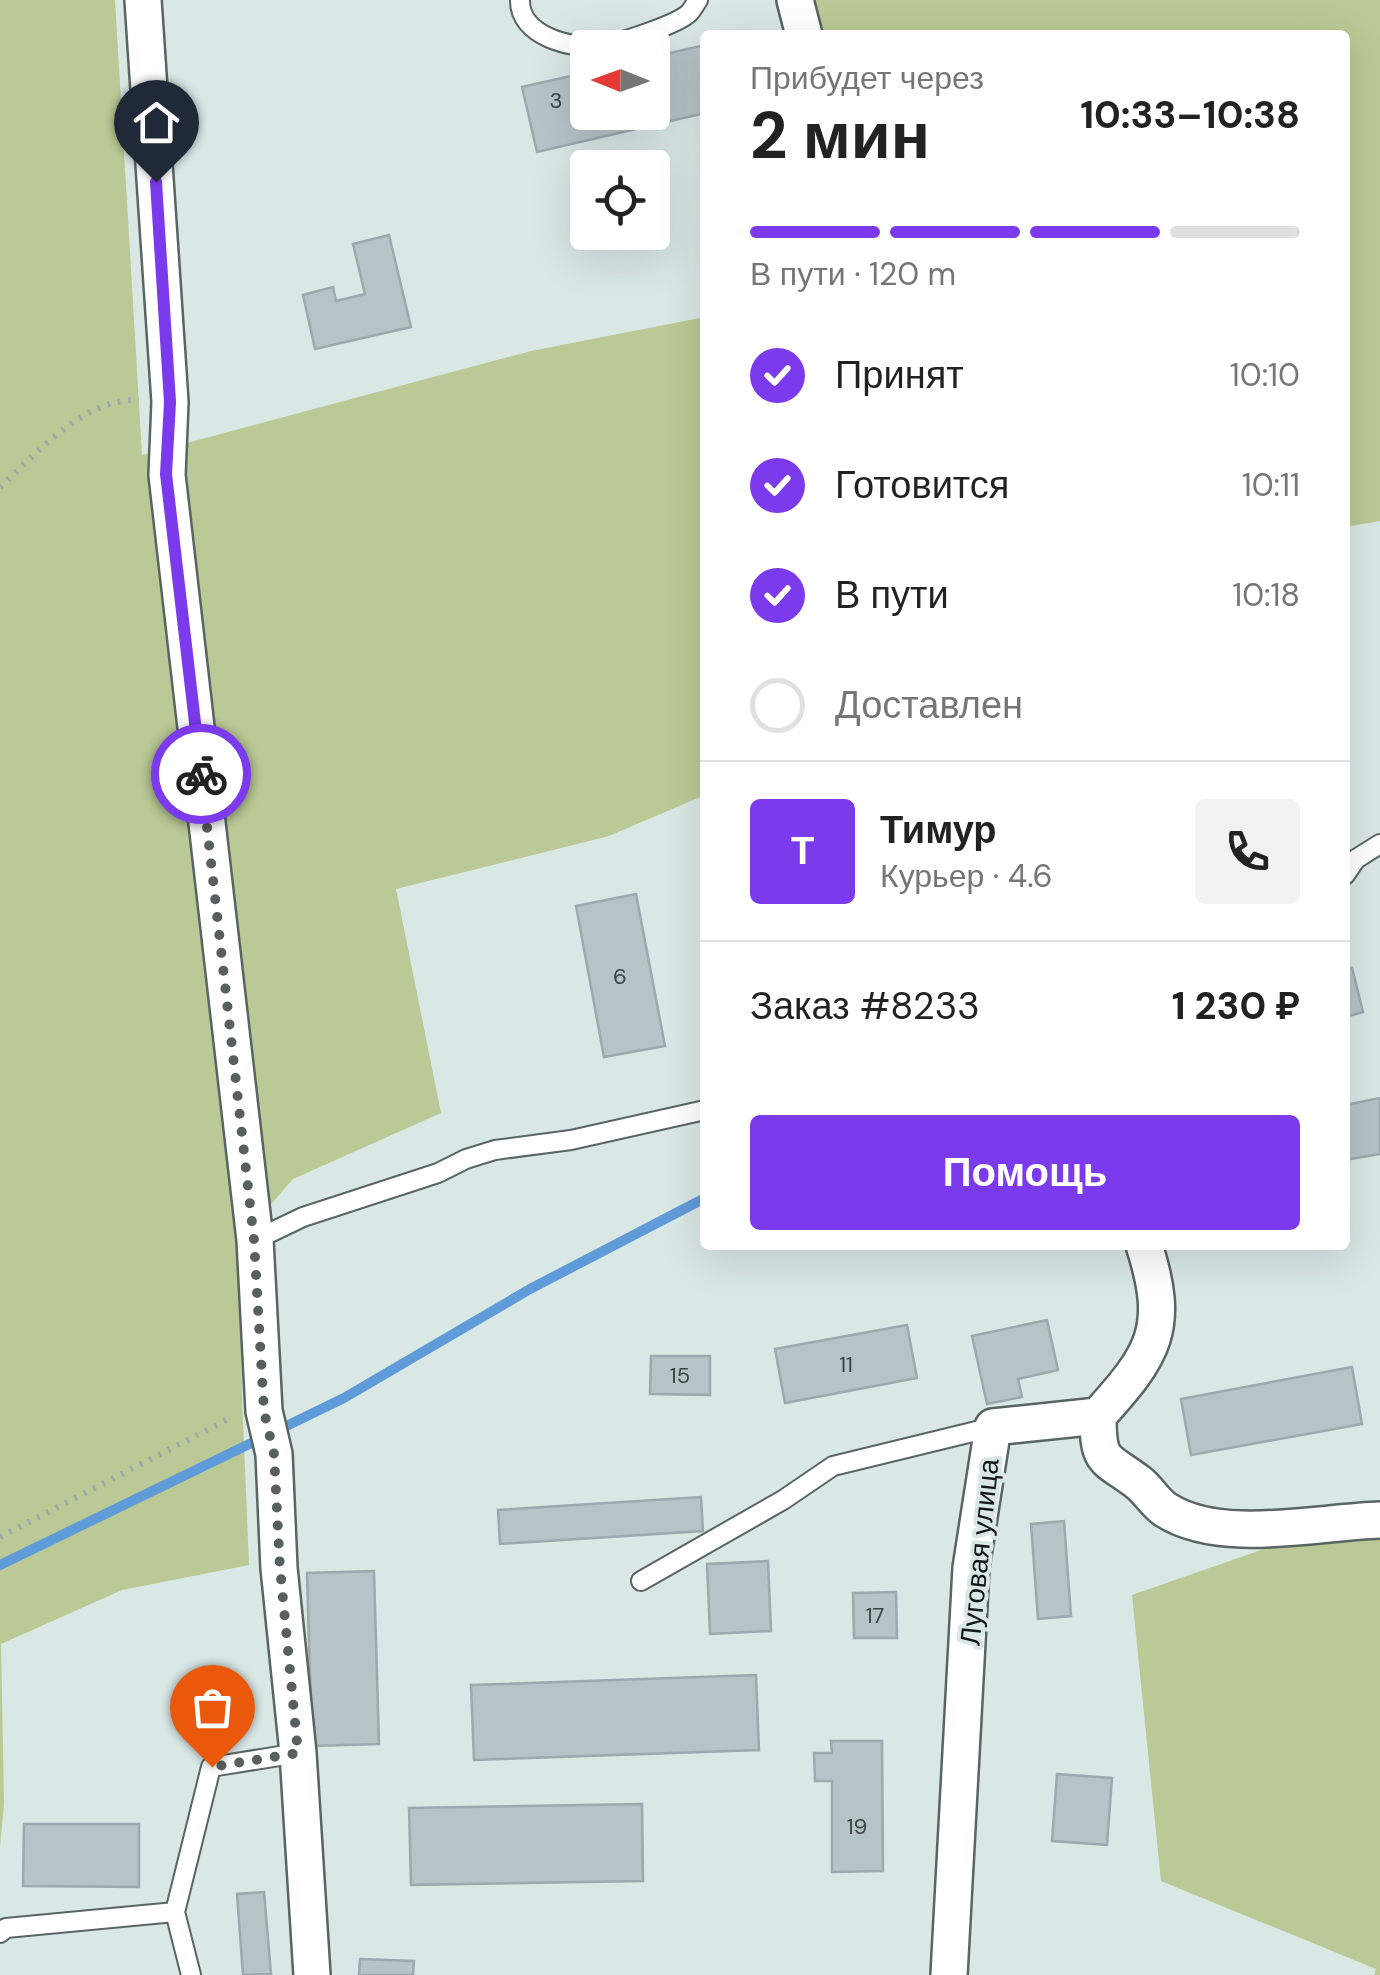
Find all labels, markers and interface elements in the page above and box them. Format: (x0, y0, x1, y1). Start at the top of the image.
north arrow (570, 30, 670, 130)
map controls (570, 30, 670, 250)
text: Прибудет через (750, 57, 984, 99)
pin (114, 80, 199, 183)
house number: 3 (549, 86, 563, 115)
text: 10:33–10:38 (1080, 90, 1300, 140)
text: 2 мин (750, 94, 930, 178)
icon: home (129, 95, 184, 150)
button: locate (570, 150, 670, 250)
text: В пути · 120 m (750, 253, 956, 295)
icon: check (750, 348, 805, 403)
text: Принят (835, 350, 964, 400)
text: 10:10 (1230, 354, 1300, 396)
icon: check (750, 458, 805, 513)
text: Готовится (835, 460, 1009, 510)
text: 10:11 (1242, 464, 1300, 506)
icon: check (750, 568, 805, 623)
text: В пути (835, 570, 949, 620)
text: 10:18 (1232, 574, 1300, 616)
text: Доставлен (835, 680, 1023, 730)
courier (151, 724, 251, 824)
icon: bike (174, 747, 229, 802)
button: phone (1195, 799, 1300, 904)
text: Тимур (880, 805, 997, 855)
text: Т (791, 826, 814, 876)
text: Курьер · 4.6 (880, 855, 1053, 897)
house number: 6 (613, 962, 627, 991)
text: Заказ #8233 (750, 981, 980, 1031)
text: 1 230 ₽ (1172, 981, 1300, 1031)
button: Помощь (750, 1115, 1300, 1230)
house number: 11 (839, 1350, 853, 1379)
house number: 15 (670, 1361, 690, 1390)
street label: Луговая улица (951, 1456, 1008, 1647)
house number: 17 (866, 1601, 884, 1630)
pin (170, 1665, 255, 1768)
icon: bag (185, 1680, 240, 1735)
house number: 19 (847, 1812, 867, 1841)

